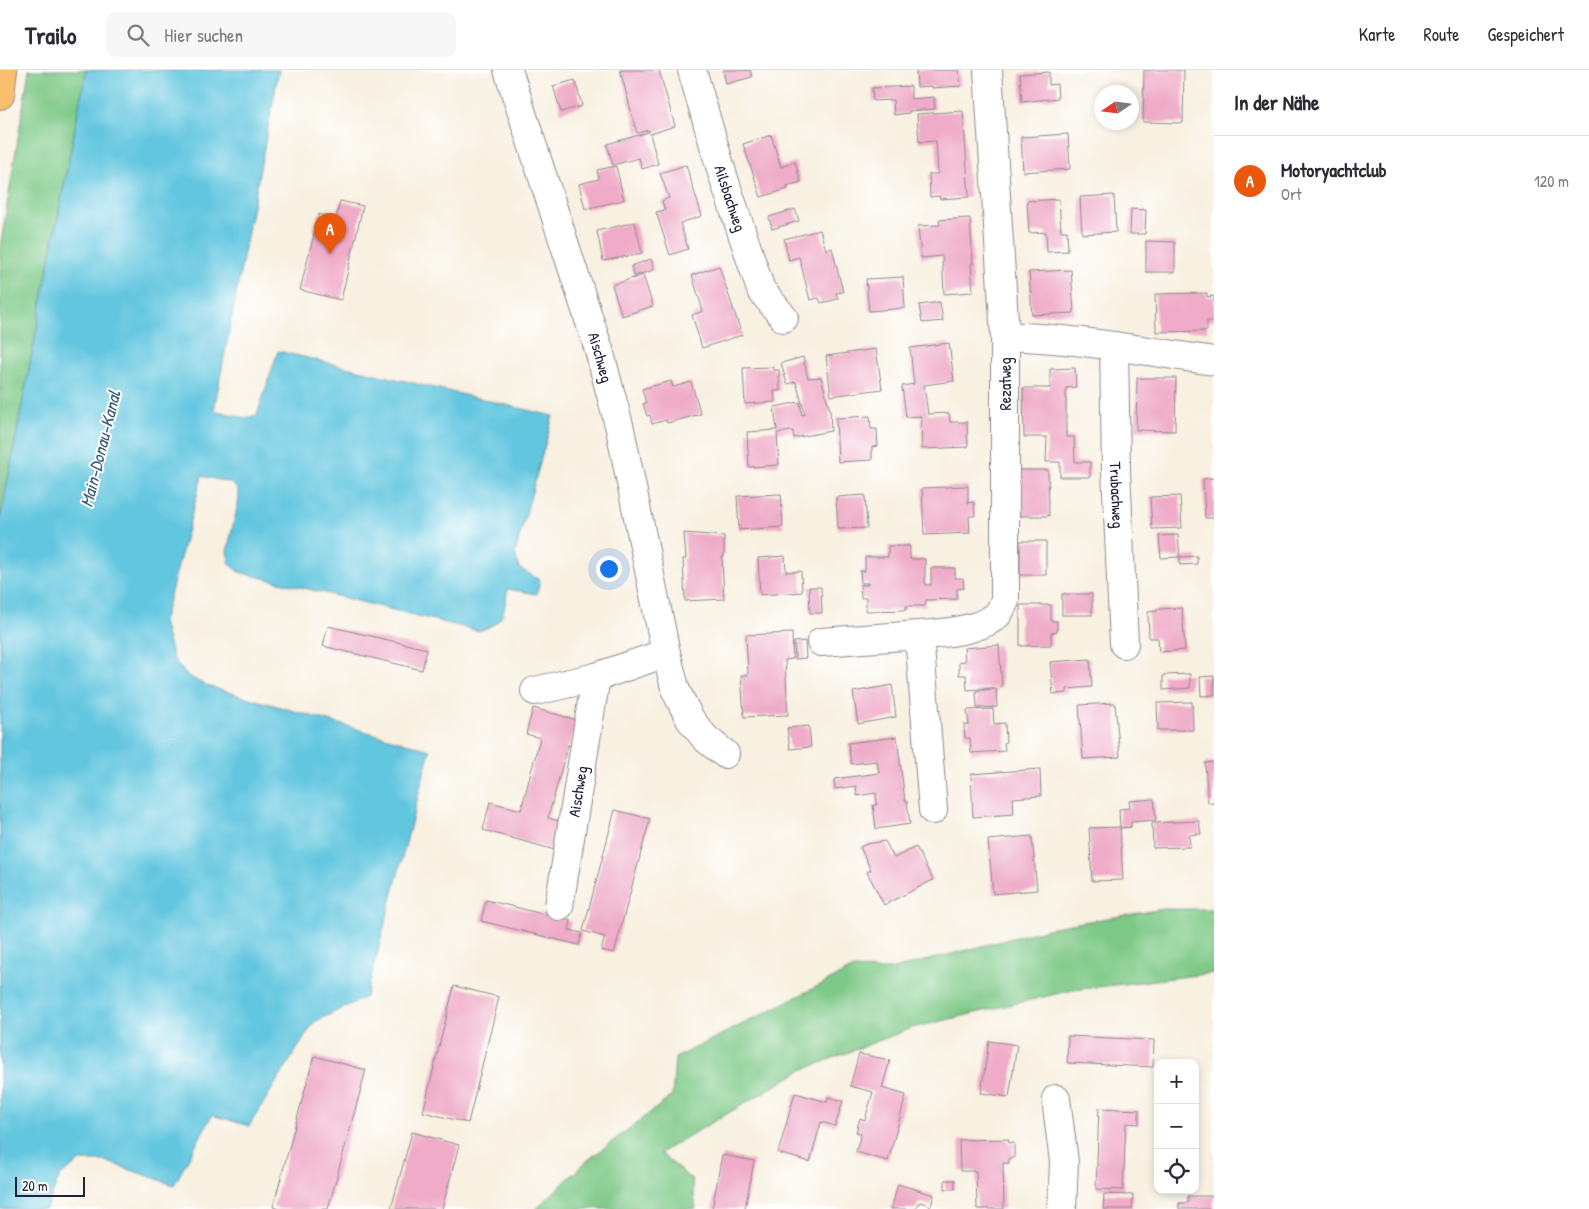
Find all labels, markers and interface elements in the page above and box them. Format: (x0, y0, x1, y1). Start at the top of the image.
search box (106, 12, 456, 57)
text: Trailo (25, 19, 76, 51)
icon: search (124, 21, 152, 49)
text: Hier suchen (164, 22, 243, 48)
text: Karte (1359, 22, 1396, 47)
text: Route (1424, 22, 1460, 47)
text: Gespeichert (1488, 22, 1564, 47)
north arrow (1094, 85, 1139, 130)
text: In der Nähe (1234, 88, 1319, 117)
text: Motoryachtclub (1281, 157, 1387, 183)
street label: Ailsbachweg (709, 163, 752, 234)
text: A (1246, 170, 1254, 192)
text: 120 m (1534, 170, 1569, 192)
text: Ort (1281, 183, 1302, 205)
pin: A (314, 213, 346, 254)
street label: Aischweg (583, 329, 618, 385)
street label: Rezatweg (994, 357, 1016, 411)
water label: Main-Donau-Kanal (73, 387, 127, 510)
street label: Trubachweg (1105, 461, 1130, 529)
your location (596, 556, 622, 582)
street label: Aischweg (563, 764, 592, 819)
map controls (1154, 1059, 1199, 1194)
button: + (1154, 1059, 1199, 1104)
button: − (1154, 1104, 1199, 1149)
button: locate (1154, 1149, 1199, 1194)
scale bar (15, 1174, 85, 1197)
text: 20 m (22, 1176, 48, 1195)

